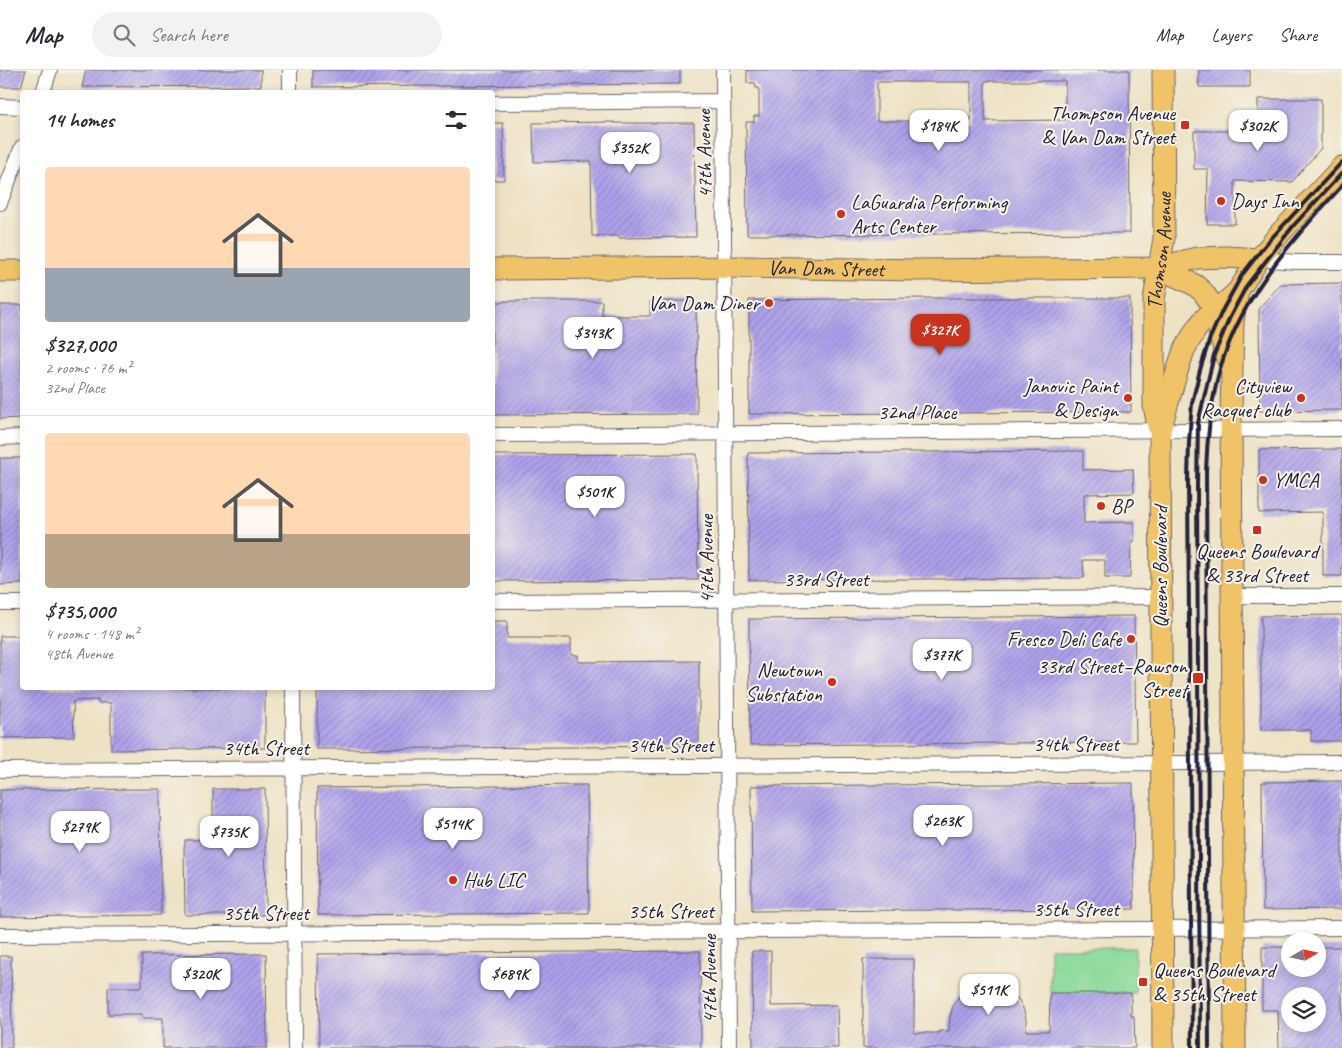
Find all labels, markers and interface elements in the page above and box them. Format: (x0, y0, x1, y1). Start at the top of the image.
search box (92, 12, 442, 57)
text: Map (25, 20, 62, 50)
icon: search (110, 21, 138, 49)
text: Search here (150, 23, 228, 47)
text: Map (1156, 24, 1184, 46)
text: Layers (1212, 24, 1251, 46)
text: Share (1279, 24, 1317, 46)
place label: Thompson Avenue & Van Dam Street (1042, 100, 1177, 150)
icon: filters (442, 106, 470, 134)
text: 14 homes (45, 107, 114, 133)
street label: 47th Avenue (690, 108, 718, 199)
pin: $184K (904, 109, 974, 152)
pin: $302K (1223, 109, 1293, 152)
text: $184K (921, 116, 957, 136)
text: $302K (1240, 116, 1276, 136)
marker: Thompson Avenue & Van Dam Street (1179, 119, 1191, 131)
pin: $352K (595, 132, 665, 174)
text: $352K (612, 138, 648, 158)
place label: Days Inn (1231, 188, 1299, 214)
place label: LaGuardia Performing Arts Center (851, 189, 1009, 239)
street label: Thomson Avenue (1141, 191, 1177, 309)
marker: Days Inn (1215, 195, 1227, 207)
icon: home (213, 200, 303, 290)
marker: LaGuardia Performing Arts Center (835, 208, 847, 220)
street label: Van Dam Street (768, 254, 886, 282)
place label: Van Dam Diner (648, 290, 761, 316)
marker: Van Dam Diner (763, 297, 775, 309)
pin: $327K (905, 314, 975, 356)
pin: $343K (558, 316, 628, 359)
text: $327K (922, 320, 958, 340)
text: $343K (575, 323, 611, 343)
text: $327,000 (45, 332, 115, 358)
text: 2 rooms · 76 m² (45, 358, 131, 378)
place label: Janovic Paint & Design (1023, 373, 1120, 423)
place label: Cityview Racquet club (1201, 373, 1293, 423)
text: 32nd Place (45, 378, 105, 398)
marker: Janovic Paint & Design (1122, 392, 1134, 404)
marker: Cityview Racquet club (1295, 392, 1307, 404)
street label: 32nd Place (878, 399, 957, 425)
icon: home (213, 465, 303, 555)
place label: YMCA (1273, 467, 1320, 493)
marker: YMCA (1257, 474, 1269, 486)
pin: $501K (560, 476, 630, 518)
text: $501K (577, 482, 613, 502)
place label: BP (1111, 493, 1135, 519)
marker: BP (1095, 500, 1107, 512)
street label: Queens Boulevard (1147, 503, 1173, 628)
street label: 47th Avenue (693, 513, 719, 603)
marker: Queens Boulevard & 33rd Street (1251, 524, 1263, 536)
place label: Queens Boulevard & 33rd Street (1196, 538, 1321, 588)
street label: 33rd Street (783, 566, 871, 592)
text: $735,000 (45, 598, 115, 624)
text: 4 rooms · 148 m² (45, 624, 139, 644)
place label: Fresco Deli Cafe (1007, 626, 1122, 652)
marker: Fresco Deli Cafe (1125, 633, 1137, 645)
pin: $377K (907, 638, 977, 681)
text: 48th Avenue (45, 644, 113, 664)
text: $377K (924, 645, 960, 665)
place label: 33rd Street–Rawson Street (1038, 653, 1190, 703)
place label: Newtown Substation (745, 657, 823, 707)
marker: 33rd Street–Rawson Street (1191, 671, 1205, 685)
marker: Newtown Substation (826, 676, 838, 688)
street label: 34th Street (1033, 731, 1121, 757)
street label: 34th Street (628, 732, 716, 758)
street label: 34th Street (223, 735, 311, 761)
pin: $263K (908, 804, 978, 847)
pin: $514K (418, 808, 488, 850)
pin: $279K (45, 810, 115, 853)
text: $263K (924, 811, 962, 831)
text: $514K (435, 814, 471, 834)
pin: $735K (194, 816, 264, 858)
text: $279K (62, 817, 98, 837)
text: $735K (211, 822, 247, 842)
place label: Hub LIC (463, 867, 527, 893)
marker: Hub LIC (447, 874, 459, 886)
street label: 35th Street (1033, 896, 1121, 922)
street label: 35th Street (628, 898, 716, 924)
street label: 35th Street (223, 900, 311, 926)
north arrow (1281, 932, 1326, 978)
map controls (1281, 932, 1326, 1032)
street label: 47th Avenue (696, 933, 722, 1023)
place label: Queens Boulevard & 35th Street (1153, 957, 1278, 1007)
pin: $320K (166, 958, 236, 1000)
pin: $689K (475, 958, 545, 1000)
text: $320K (183, 964, 219, 984)
text: $689K (491, 964, 529, 984)
pin: $511K (954, 974, 1024, 1016)
marker: Queens Boulevard & 35th Street (1137, 976, 1149, 988)
text: $511K (971, 980, 1007, 1000)
button: layers (1281, 987, 1326, 1032)

